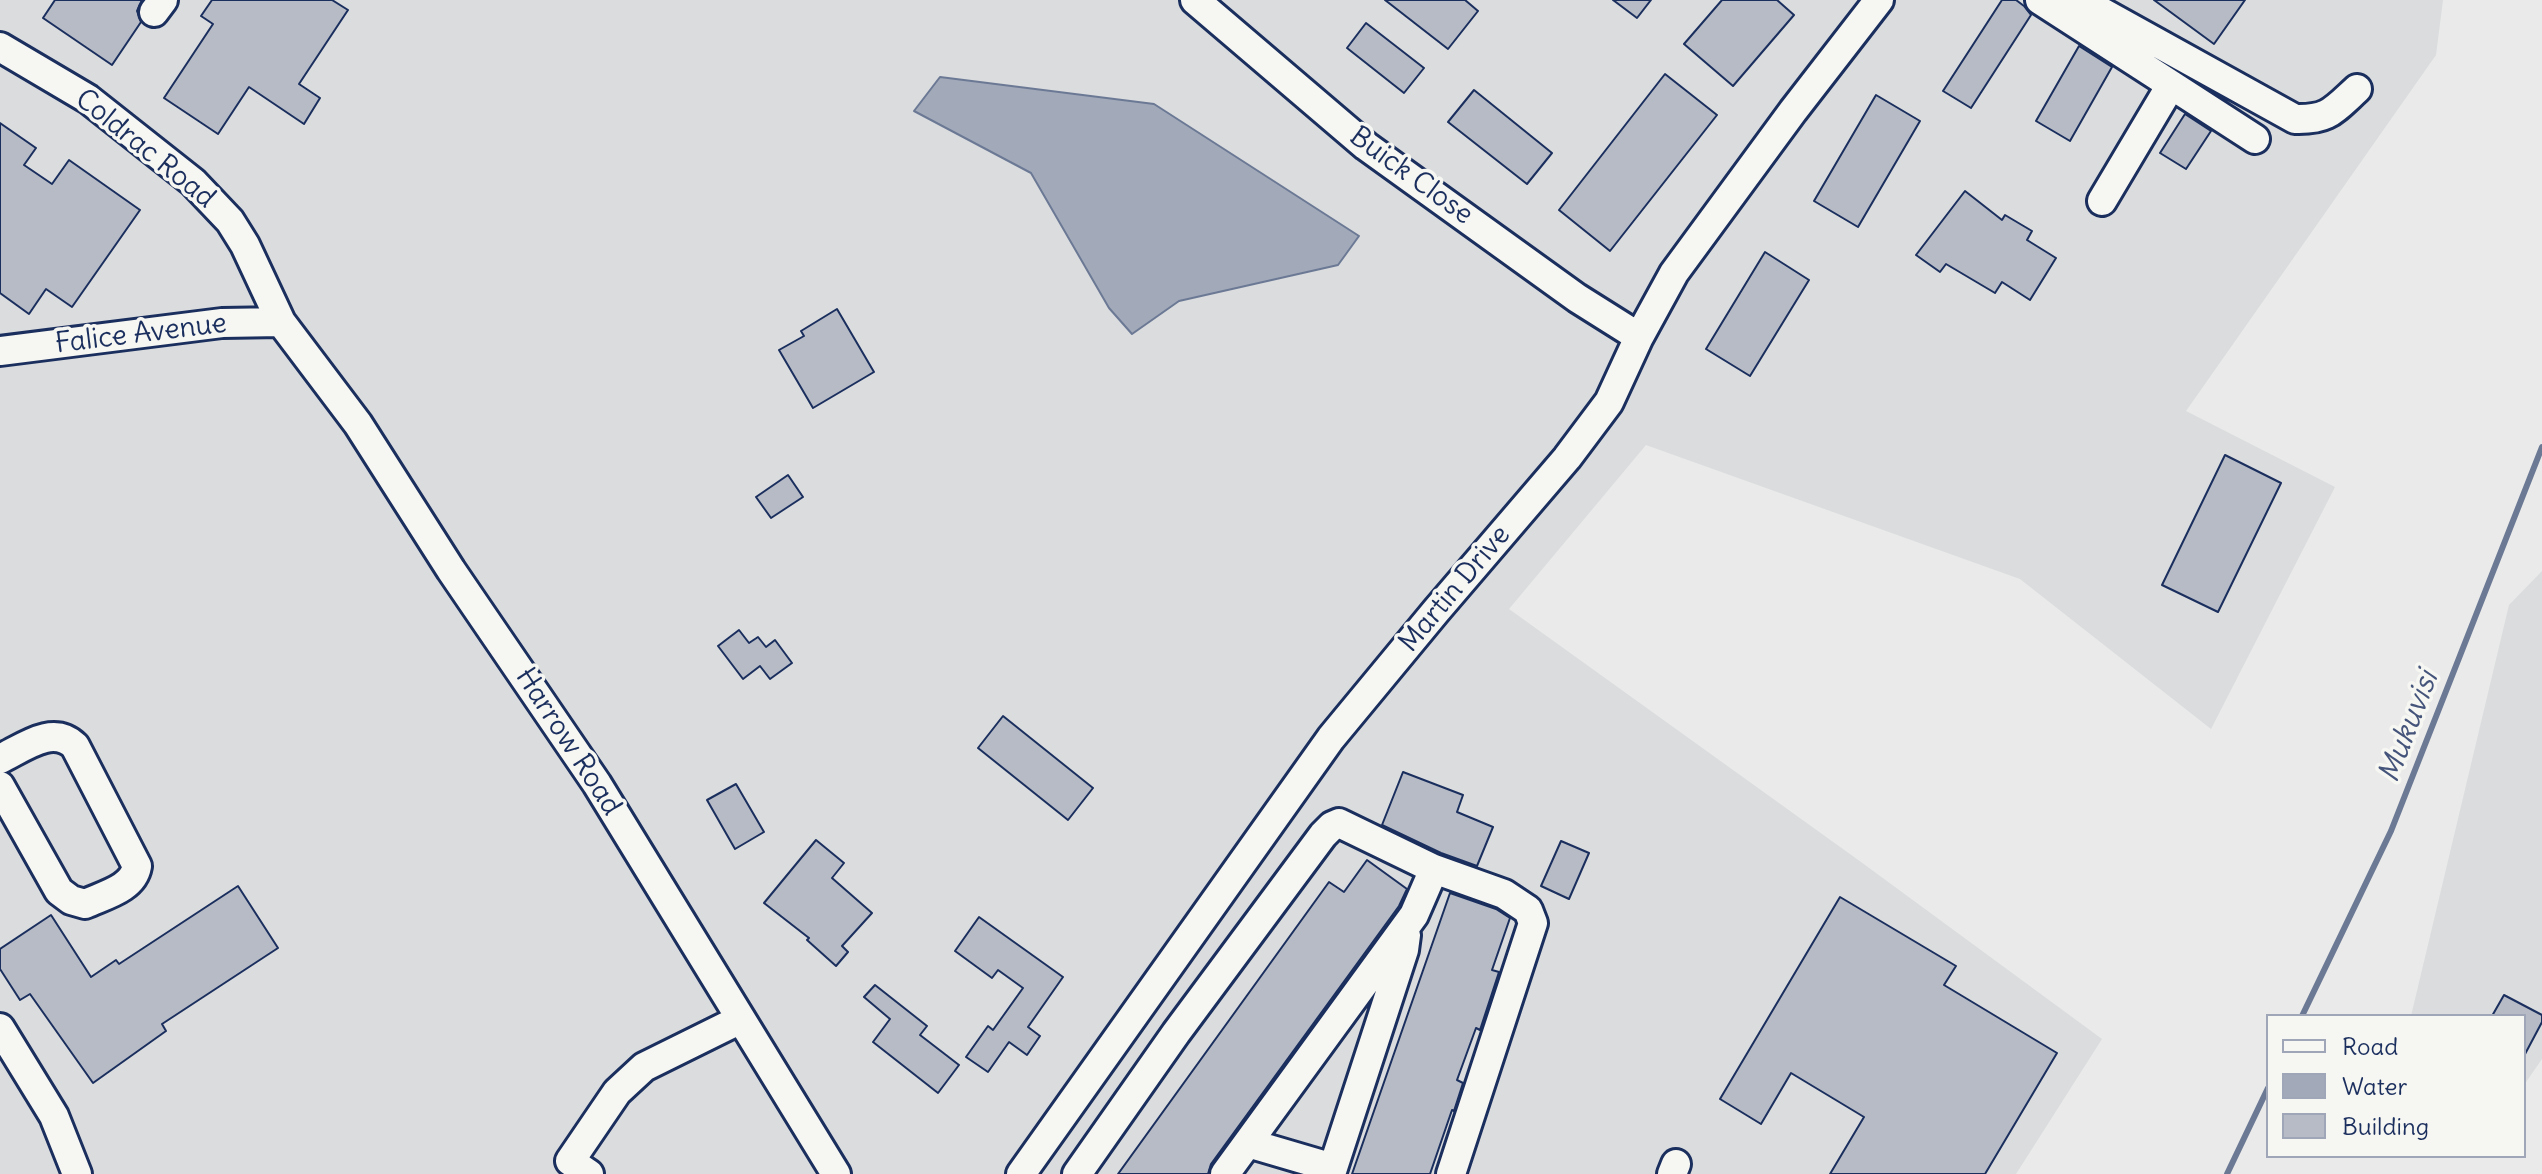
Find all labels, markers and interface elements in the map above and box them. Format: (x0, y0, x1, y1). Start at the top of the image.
street label: Coldrac Road (68, 82, 222, 216)
street label: Buick Close (1343, 120, 1479, 232)
street label: Falice Avenue (53, 307, 229, 361)
street label: Martin Drive (1392, 519, 1518, 659)
street label: Harrow Road (508, 662, 628, 822)
water label: Mukuvisi (2371, 666, 2447, 788)
legend (2266, 1014, 2526, 1158)
text: Road (2342, 1031, 2398, 1061)
text: Water (2342, 1071, 2407, 1101)
text: Building (2342, 1111, 2429, 1141)

